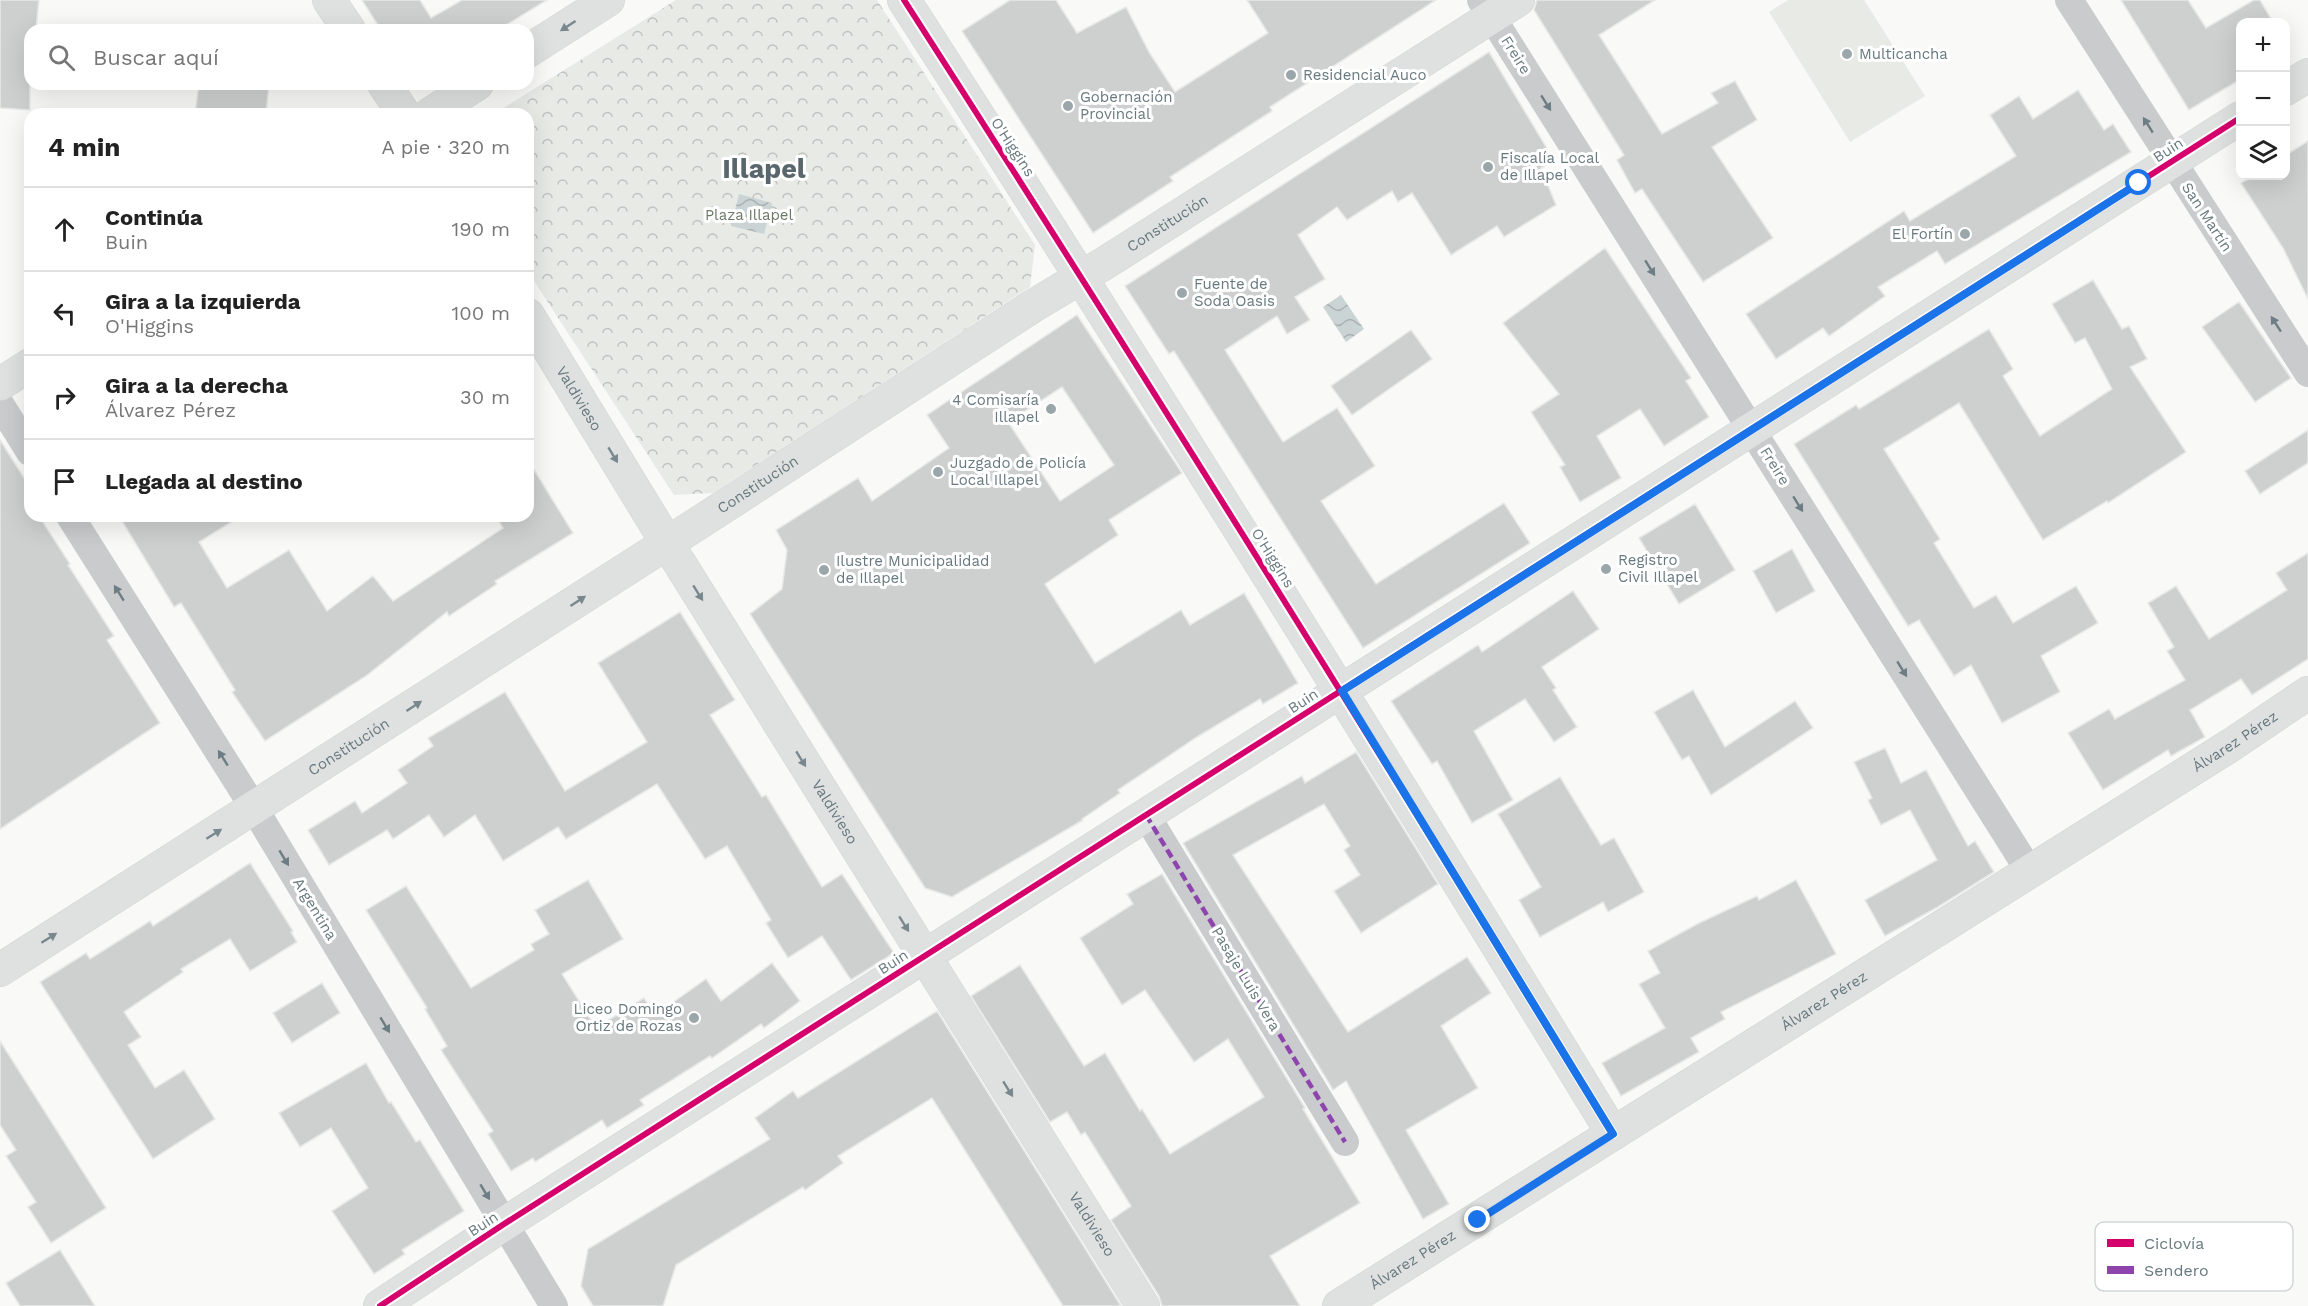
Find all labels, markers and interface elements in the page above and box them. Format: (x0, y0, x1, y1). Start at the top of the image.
map controls (2236, 18, 2290, 180)
button: + (2236, 18, 2290, 72)
one-way arrow (560, 20, 576, 31)
search box (24, 24, 534, 90)
street label: Freire (1497, 33, 1535, 77)
icon: search (45, 41, 78, 74)
text: Buscar aquí (93, 45, 219, 70)
place label: Multicancha (1859, 45, 1948, 63)
marker: Multicancha (1840, 47, 1854, 61)
place label: Residencial Auco (1303, 66, 1427, 84)
marker: Residencial Auco (1284, 68, 1298, 82)
button: − (2236, 72, 2290, 126)
place label: Gobernación Provincial (1080, 88, 1173, 123)
one-way arrow (1540, 95, 1551, 111)
marker: Gobernación Provincial (1061, 99, 1075, 113)
street label: O'Higgins (987, 114, 1039, 180)
one-way arrow (2142, 117, 2153, 133)
button: layers (2236, 126, 2290, 180)
text: 4 min (48, 132, 120, 162)
street label: Buin (2150, 134, 2186, 166)
text: A pie · 320 m (382, 135, 510, 159)
place label: Fiscalía Local de Illapel (1500, 149, 1599, 184)
district label: Illapel (722, 153, 806, 185)
marker: Fiscalía Local de Illapel (1481, 160, 1495, 174)
route start (2125, 169, 2151, 195)
street label: San Martín (2178, 179, 2236, 255)
street label: Constitución (1123, 191, 1212, 256)
text: Continúa (105, 205, 203, 230)
park label: Plaza Illapel (705, 206, 793, 224)
icon: ahead (48, 213, 81, 246)
text: 190 m (452, 217, 510, 241)
place label: El Fortín (1892, 225, 1953, 243)
marker: El Fortín (1958, 227, 1972, 241)
text: Buin (105, 230, 148, 254)
one-way arrow (1644, 260, 1655, 276)
place label: Fuente de Soda Oasis (1194, 275, 1275, 310)
marker: Fuente de Soda Oasis (1175, 286, 1189, 300)
text: Gira a la izquierda (105, 289, 301, 314)
icon: left (48, 297, 81, 330)
text: 100 m (451, 301, 510, 325)
text: O'Higgins (105, 314, 194, 338)
one-way arrow (2271, 316, 2282, 332)
street label: Valdivieso (552, 363, 606, 434)
text: Gira a la derecha (105, 373, 288, 398)
icon: right (48, 381, 81, 414)
text: 30 m (460, 385, 510, 409)
place label: 4 Comisaría Illapel (952, 391, 1040, 426)
text: Álvarez Pérez (105, 398, 236, 422)
marker: 4 Comisaría Illapel (1044, 402, 1058, 416)
street label: Freire (1756, 444, 1794, 488)
one-way arrow (608, 447, 619, 463)
street label: Constitución (714, 452, 802, 517)
place label: Juzgado de Policía Local Illapel (950, 454, 1087, 489)
icon: arrive (48, 465, 81, 498)
marker: Juzgado de Policía Local Illapel (931, 465, 945, 479)
text: Llegada al destino (105, 469, 303, 494)
one-way arrow (1793, 496, 1804, 512)
street label: O'Higgins (1248, 525, 1298, 591)
place label: Registro Civil Illapel (1618, 551, 1698, 586)
place label: Ilustre Municipalidad de Illapel (836, 552, 989, 587)
marker: Registro Civil Illapel (1599, 562, 1613, 576)
marker: Ilustre Municipalidad de Illapel (817, 563, 831, 577)
one-way arrow (693, 585, 704, 601)
one-way arrow (113, 586, 125, 602)
one-way arrow (570, 596, 586, 607)
one-way arrow (1897, 661, 1908, 677)
street label: Buin (1285, 685, 1321, 717)
one-way arrow (405, 700, 421, 712)
street label: Álvarez Pérez (2189, 707, 2281, 776)
street label: Constitución (305, 714, 393, 780)
one-way arrow (217, 751, 229, 767)
one-way arrow (796, 751, 807, 767)
street label: Valdivieso (808, 776, 862, 848)
one-way arrow (206, 828, 222, 839)
one-way arrow (279, 850, 290, 866)
street label: Argentina (289, 875, 341, 944)
one-way arrow (899, 916, 910, 932)
street label: Pasaje Luis Vera (1208, 924, 1284, 1035)
one-way arrow (41, 933, 57, 944)
street label: Buin (875, 946, 911, 978)
street label: Álvarez Pérez (1778, 967, 1870, 1035)
place label: Liceo Domingo Ortiz de Rozas (574, 1000, 682, 1035)
marker: Liceo Domingo Ortiz de Rozas (687, 1011, 701, 1025)
one-way arrow (379, 1017, 390, 1033)
one-way arrow (1002, 1081, 1014, 1097)
one-way arrow (480, 1184, 490, 1201)
street label: Valdivieso (1065, 1189, 1119, 1260)
route end (1464, 1206, 1490, 1232)
street label: Buin (465, 1208, 501, 1240)
legend (2095, 1222, 2293, 1291)
street label: Álvarez Pérez (1366, 1226, 1459, 1293)
text: Ciclovía (2144, 1234, 2204, 1253)
text: Sendero (2144, 1261, 2209, 1280)

